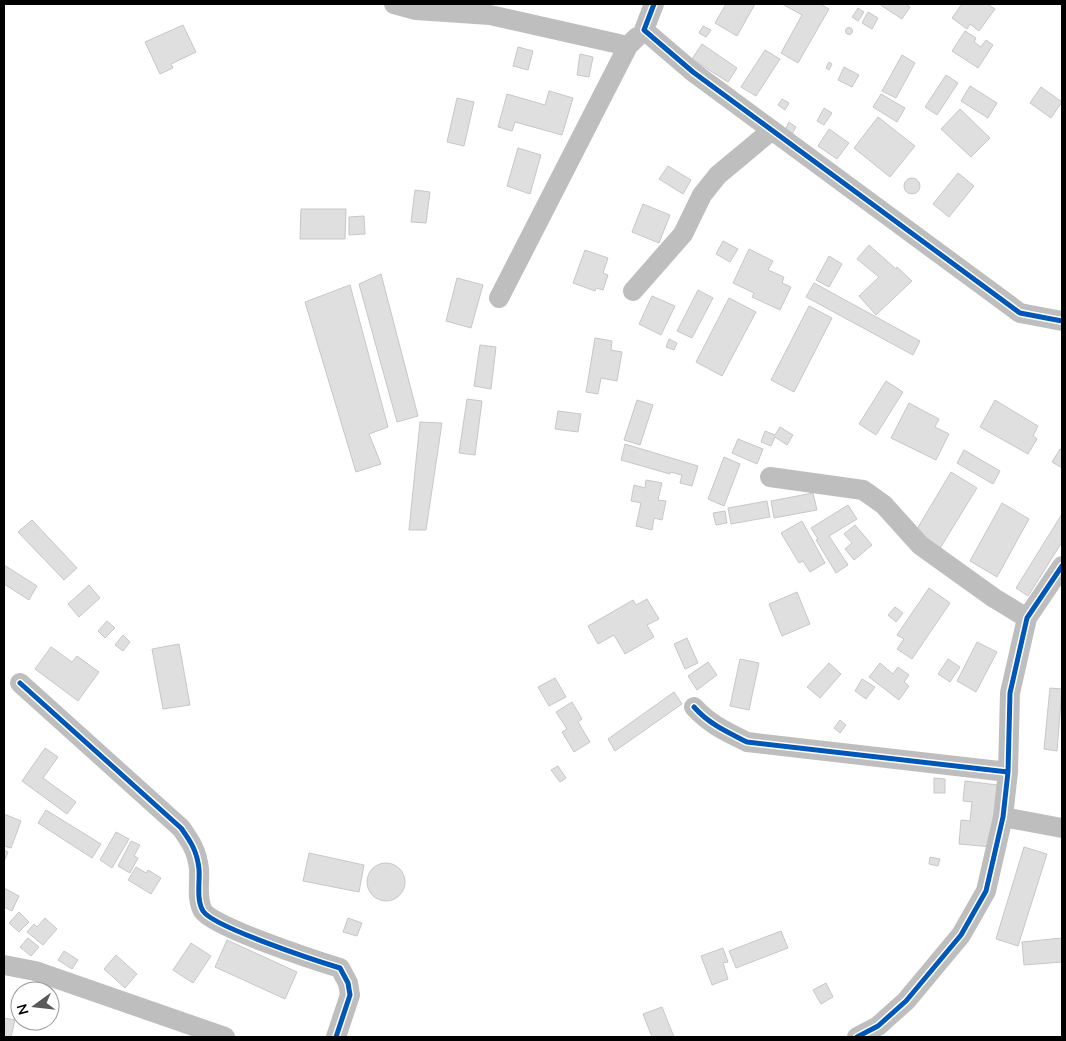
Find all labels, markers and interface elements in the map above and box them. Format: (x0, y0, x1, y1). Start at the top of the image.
north arrow (10, 981, 60, 1031)
text: N (12, 1002, 33, 1017)

